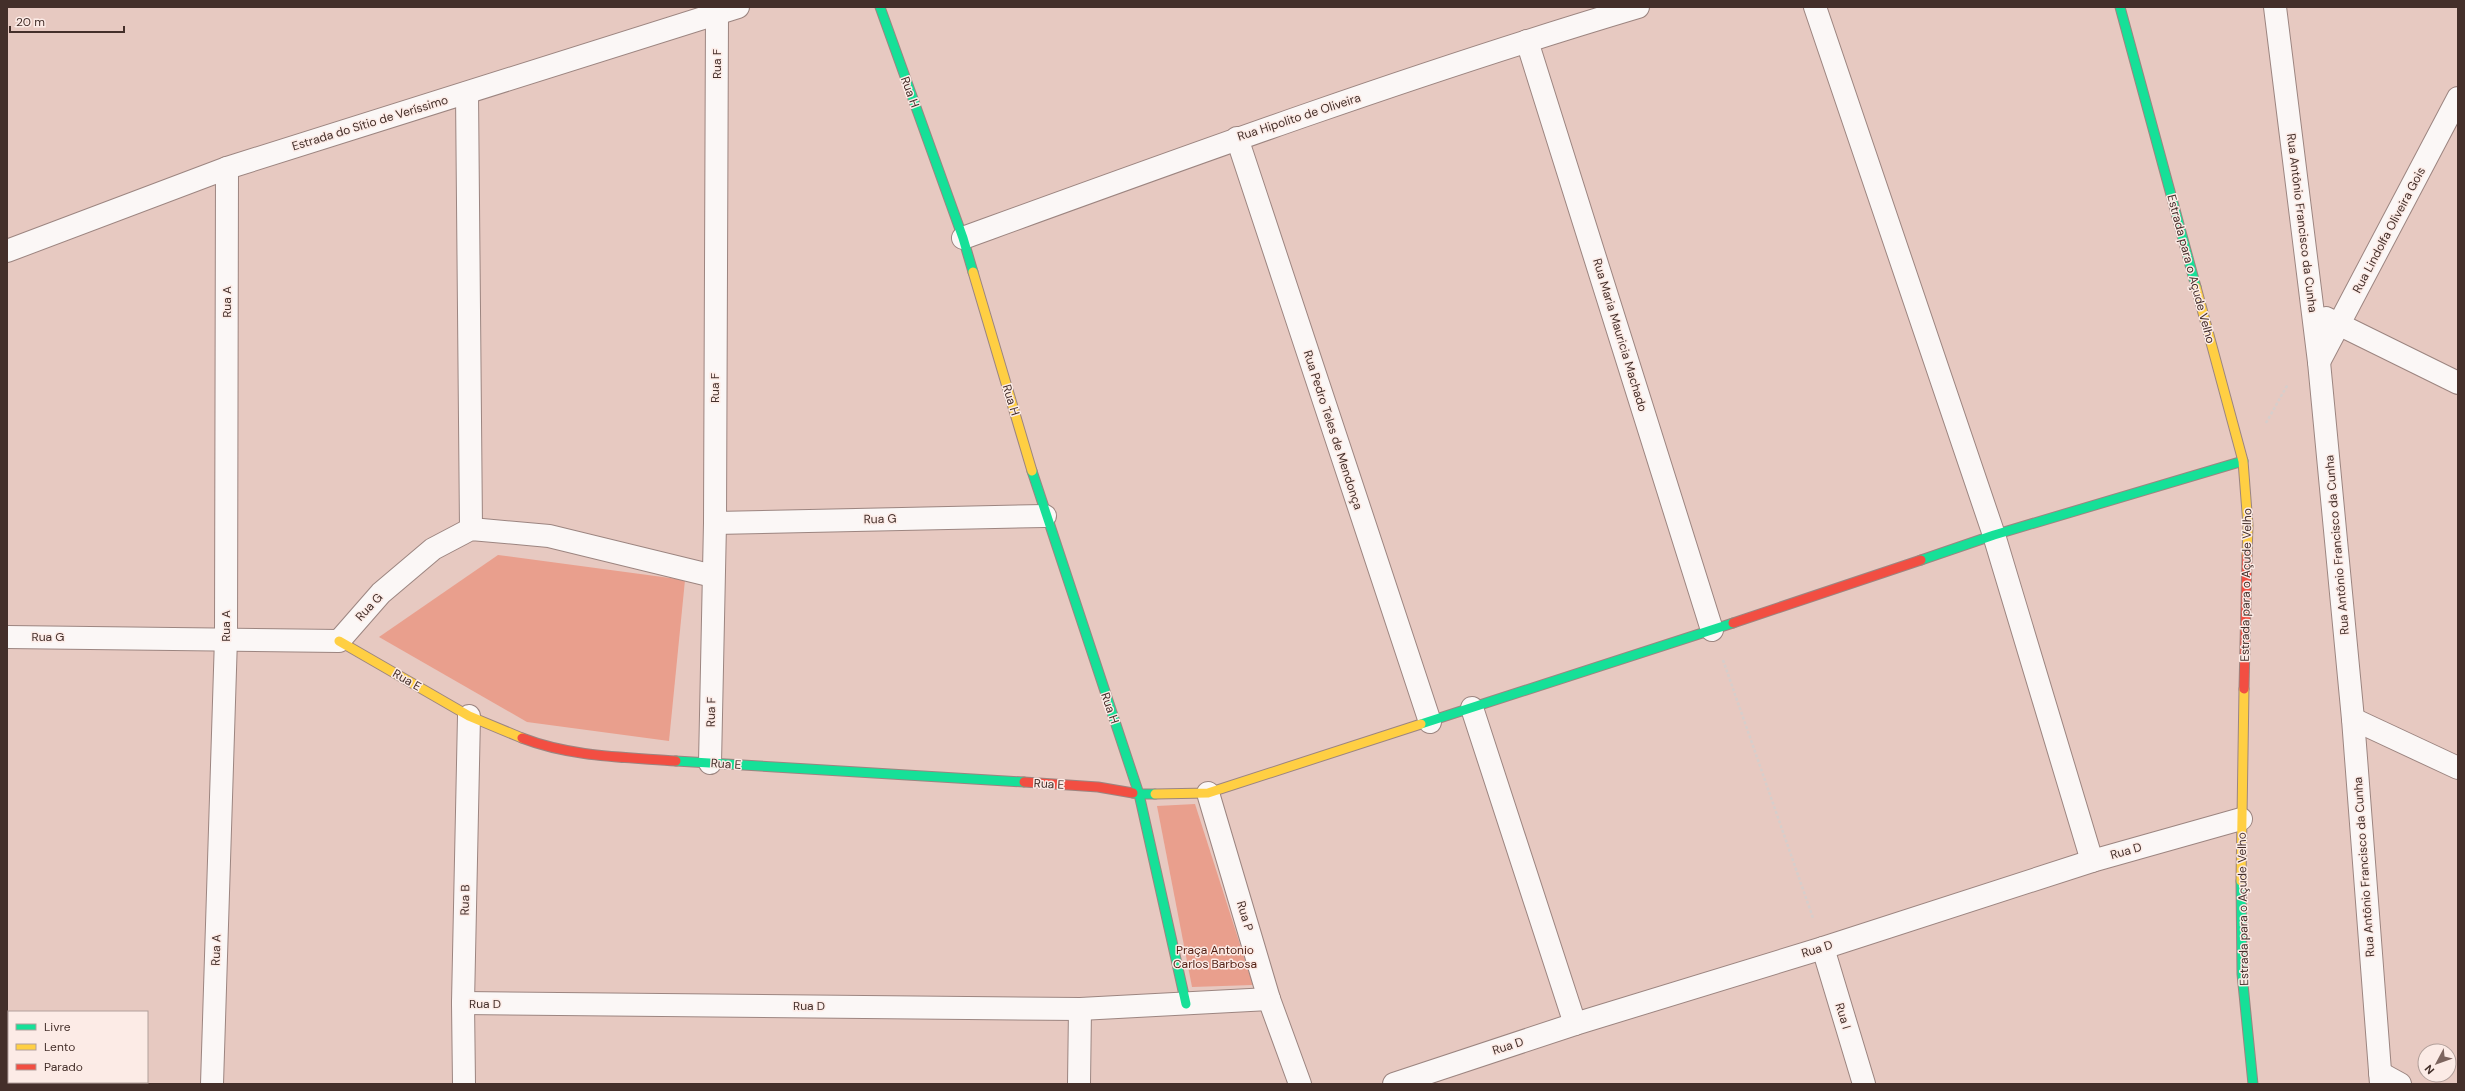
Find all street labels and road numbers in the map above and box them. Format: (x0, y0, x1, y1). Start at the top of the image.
street label: Rua F (709, 48, 725, 79)
street label: Rua H (897, 74, 923, 110)
street label: Rua Hipolito de Oliveira (1235, 89, 1363, 145)
street label: Estrada do Sítio de Veríssimo (290, 92, 450, 154)
street label: Rua Antônio Francisco da Cunha (2283, 132, 2321, 314)
street label: Rua Lindolfa Oliveira Gois (2349, 164, 2429, 296)
street label: Estrada para o Açude Velho (2163, 193, 2219, 345)
street label: Rua Maria Mauricia Machado (1589, 257, 1651, 413)
street label: Rua A (219, 286, 235, 318)
street label: Rua Pedro Teles de Mendonça (1300, 348, 1366, 512)
street label: Rua F (707, 372, 723, 403)
street label: Rua H (999, 382, 1023, 418)
street label: Rua Antônio Francisco da Cunha (2321, 454, 2353, 636)
street label: Estrada para o Açude Velho (2237, 508, 2255, 662)
street label: Rua G (863, 511, 897, 527)
street label: Rua G (352, 590, 386, 624)
street label: Rua A (218, 610, 234, 642)
street label: Rua G (32, 629, 64, 645)
street label: Rua E (390, 665, 424, 695)
street label: Rua H (1097, 690, 1123, 726)
street label: Rua F (703, 696, 719, 727)
street label: Rua E (710, 755, 742, 773)
street label: Rua E (1033, 775, 1065, 793)
street label: Rua Antônio Francisco da Cunha (2350, 776, 2378, 958)
street label: Estrada para o Açude Velho (2234, 832, 2252, 986)
street label: Rua D (2108, 839, 2144, 863)
street label: Rua B (457, 884, 473, 916)
street label: Rua P (1233, 899, 1257, 933)
street label: Rua A (207, 934, 225, 966)
street label: Rua D (1799, 937, 1835, 961)
street label: Rua D (469, 996, 501, 1012)
street label: Rua D (793, 998, 825, 1014)
street label: Rua I (1831, 1001, 1855, 1031)
street label: Rua D (1490, 1033, 1526, 1059)

